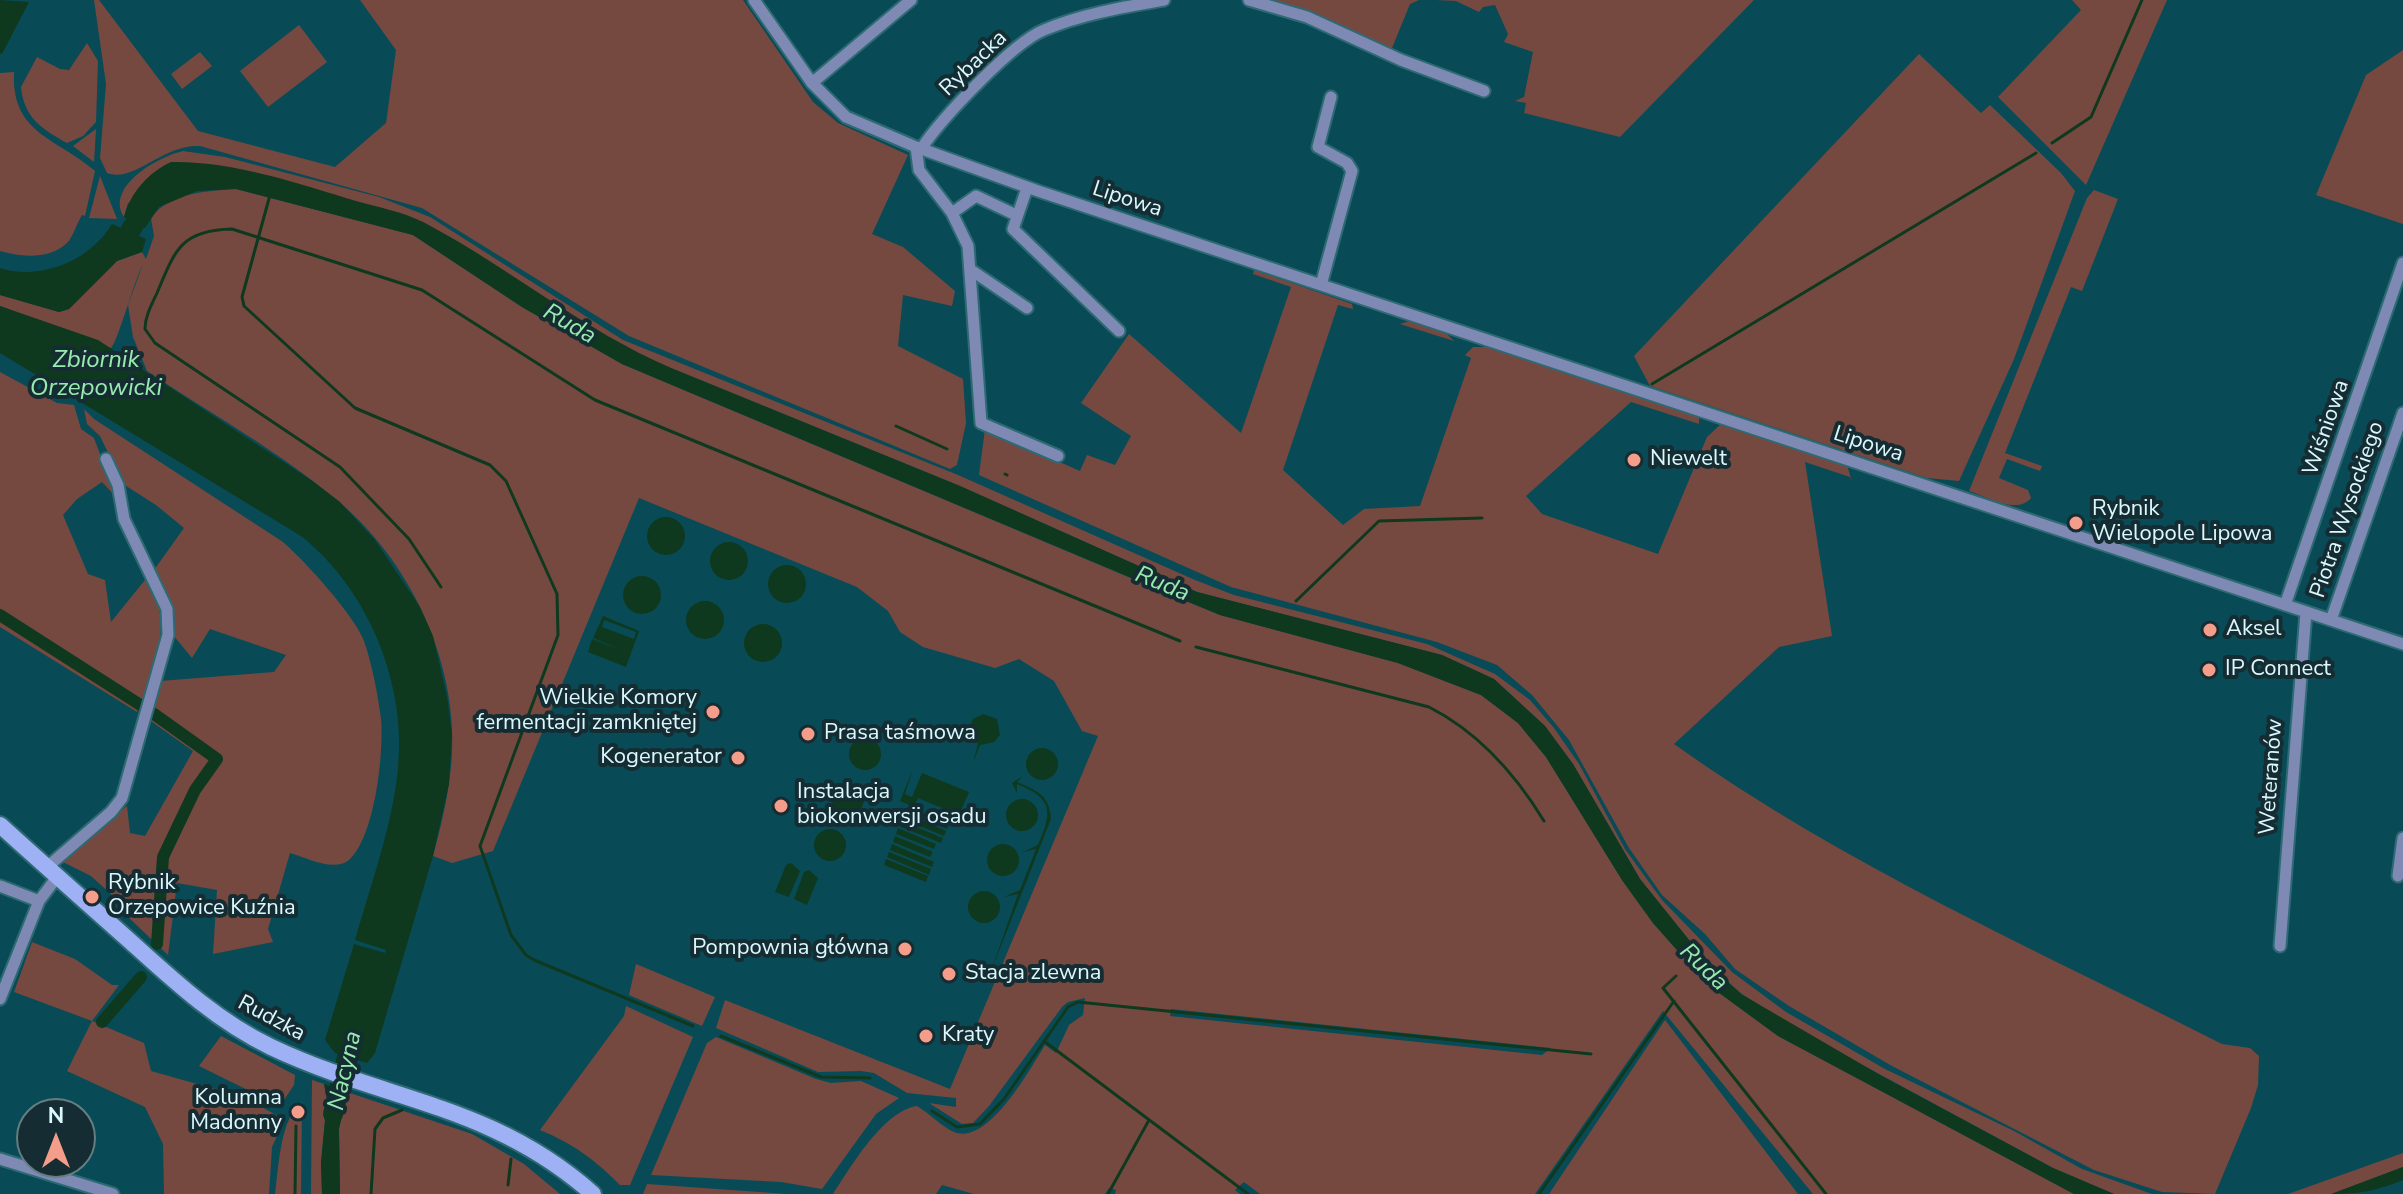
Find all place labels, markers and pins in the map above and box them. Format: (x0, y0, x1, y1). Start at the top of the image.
place label: Niewelt (1650, 447, 1727, 473)
marker: Niewelt (1625, 451, 1643, 469)
place label: Rybnik Wielopole Lipowa (2092, 497, 2272, 548)
marker: Rybnik Wielopole Lipowa (2067, 514, 2085, 532)
place label: Aksel (2226, 617, 2282, 643)
marker: Aksel (2201, 621, 2219, 639)
place label: IP Connect (2225, 657, 2331, 683)
marker: IP Connect (2200, 661, 2218, 679)
place label: Wielkie Komory fermentacji zamkniętej (477, 686, 697, 738)
marker: Wielkie Komory fermentacji zamkniętej (704, 703, 722, 721)
place label: Prasa taśmowa (824, 721, 976, 747)
marker: Prasa taśmowa (799, 725, 817, 743)
place label: Kogenerator (600, 745, 722, 771)
marker: Kogenerator (729, 749, 747, 767)
place label: Instalacja biokonwersji osadu (797, 780, 986, 832)
marker: Instalacja biokonwersji osadu (772, 797, 790, 815)
place label: Rybnik Orzepowice Kuźnia (108, 871, 296, 922)
marker: Rybnik Orzepowice Kuźnia (83, 888, 101, 906)
place label: Pompownia główna (692, 936, 889, 962)
marker: Pompownia główna (896, 940, 914, 958)
place label: Stacja zlewna (965, 961, 1101, 987)
marker: Stacja zlewna (940, 965, 958, 983)
place label: Kraty (942, 1023, 994, 1049)
marker: Kraty (917, 1027, 935, 1045)
place label: Kolumna Madonny (190, 1086, 282, 1138)
marker: Kolumna Madonny (289, 1103, 307, 1121)

